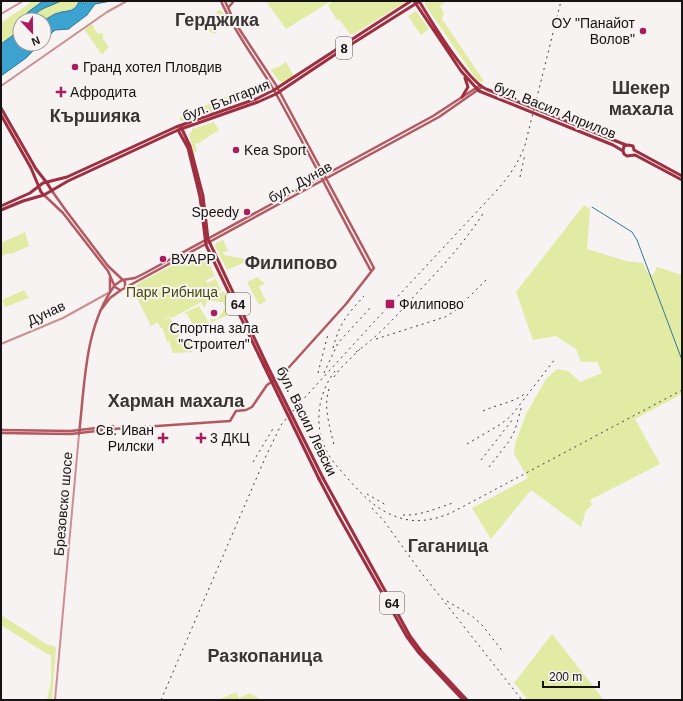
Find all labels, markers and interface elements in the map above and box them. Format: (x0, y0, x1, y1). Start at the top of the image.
district label: Герджика (175, 10, 260, 30)
north arrow (12, 12, 52, 52)
place label: ОУ "Панайот Волов" (552, 15, 636, 47)
marker: ОУ "Панайот Волов" (638, 26, 648, 36)
text: N (30, 34, 42, 48)
road number: 8 (336, 37, 352, 59)
place label: Гранд хотел Пловдив (83, 59, 222, 75)
marker: Гранд хотел Пловдив (70, 62, 80, 72)
street label: бул. България (180, 76, 272, 124)
street label: бул. Васил Априлов (492, 78, 618, 142)
district label: Шекер махала (609, 78, 674, 119)
place label: Афродита (70, 84, 137, 100)
marker: Афродита (55, 86, 67, 98)
district label: Кършияка (50, 106, 141, 126)
place label: Kea Sport (244, 142, 306, 158)
marker: Kea Sport (231, 145, 241, 155)
street label: бул. Дунав (265, 158, 335, 206)
place label: Speedy (192, 204, 239, 220)
marker: Speedy (242, 207, 252, 217)
place label: ВУАРР (171, 251, 216, 267)
district label: Филипово (245, 253, 337, 273)
marker: ВУАРР (158, 254, 168, 264)
park label: Парк Рибница (126, 284, 218, 300)
road number: 64 (226, 293, 250, 315)
place label: Филипово (399, 296, 464, 312)
street label: Дунав (25, 297, 67, 329)
marker: Филипово (384, 298, 396, 310)
marker: Спортна зала "Строител" (209, 308, 219, 318)
place label: Спортна зала "Строител" (170, 320, 259, 352)
street label: бул. Васил Левски (274, 364, 340, 478)
district label: Харман махала (108, 391, 245, 411)
place label: Св. Иван Рилски (96, 422, 154, 454)
place label: 3 ДКЦ (210, 430, 250, 446)
marker: Св. Иван Рилски (157, 432, 169, 444)
marker: 3 ДКЦ (195, 432, 207, 444)
street label: Брезовско шосе (50, 451, 76, 557)
district label: Гаганица (408, 536, 489, 556)
road number: 64 (380, 592, 404, 614)
district label: Разкопаница (208, 646, 323, 666)
scale bar (543, 663, 599, 689)
text: 200 m (549, 670, 582, 684)

